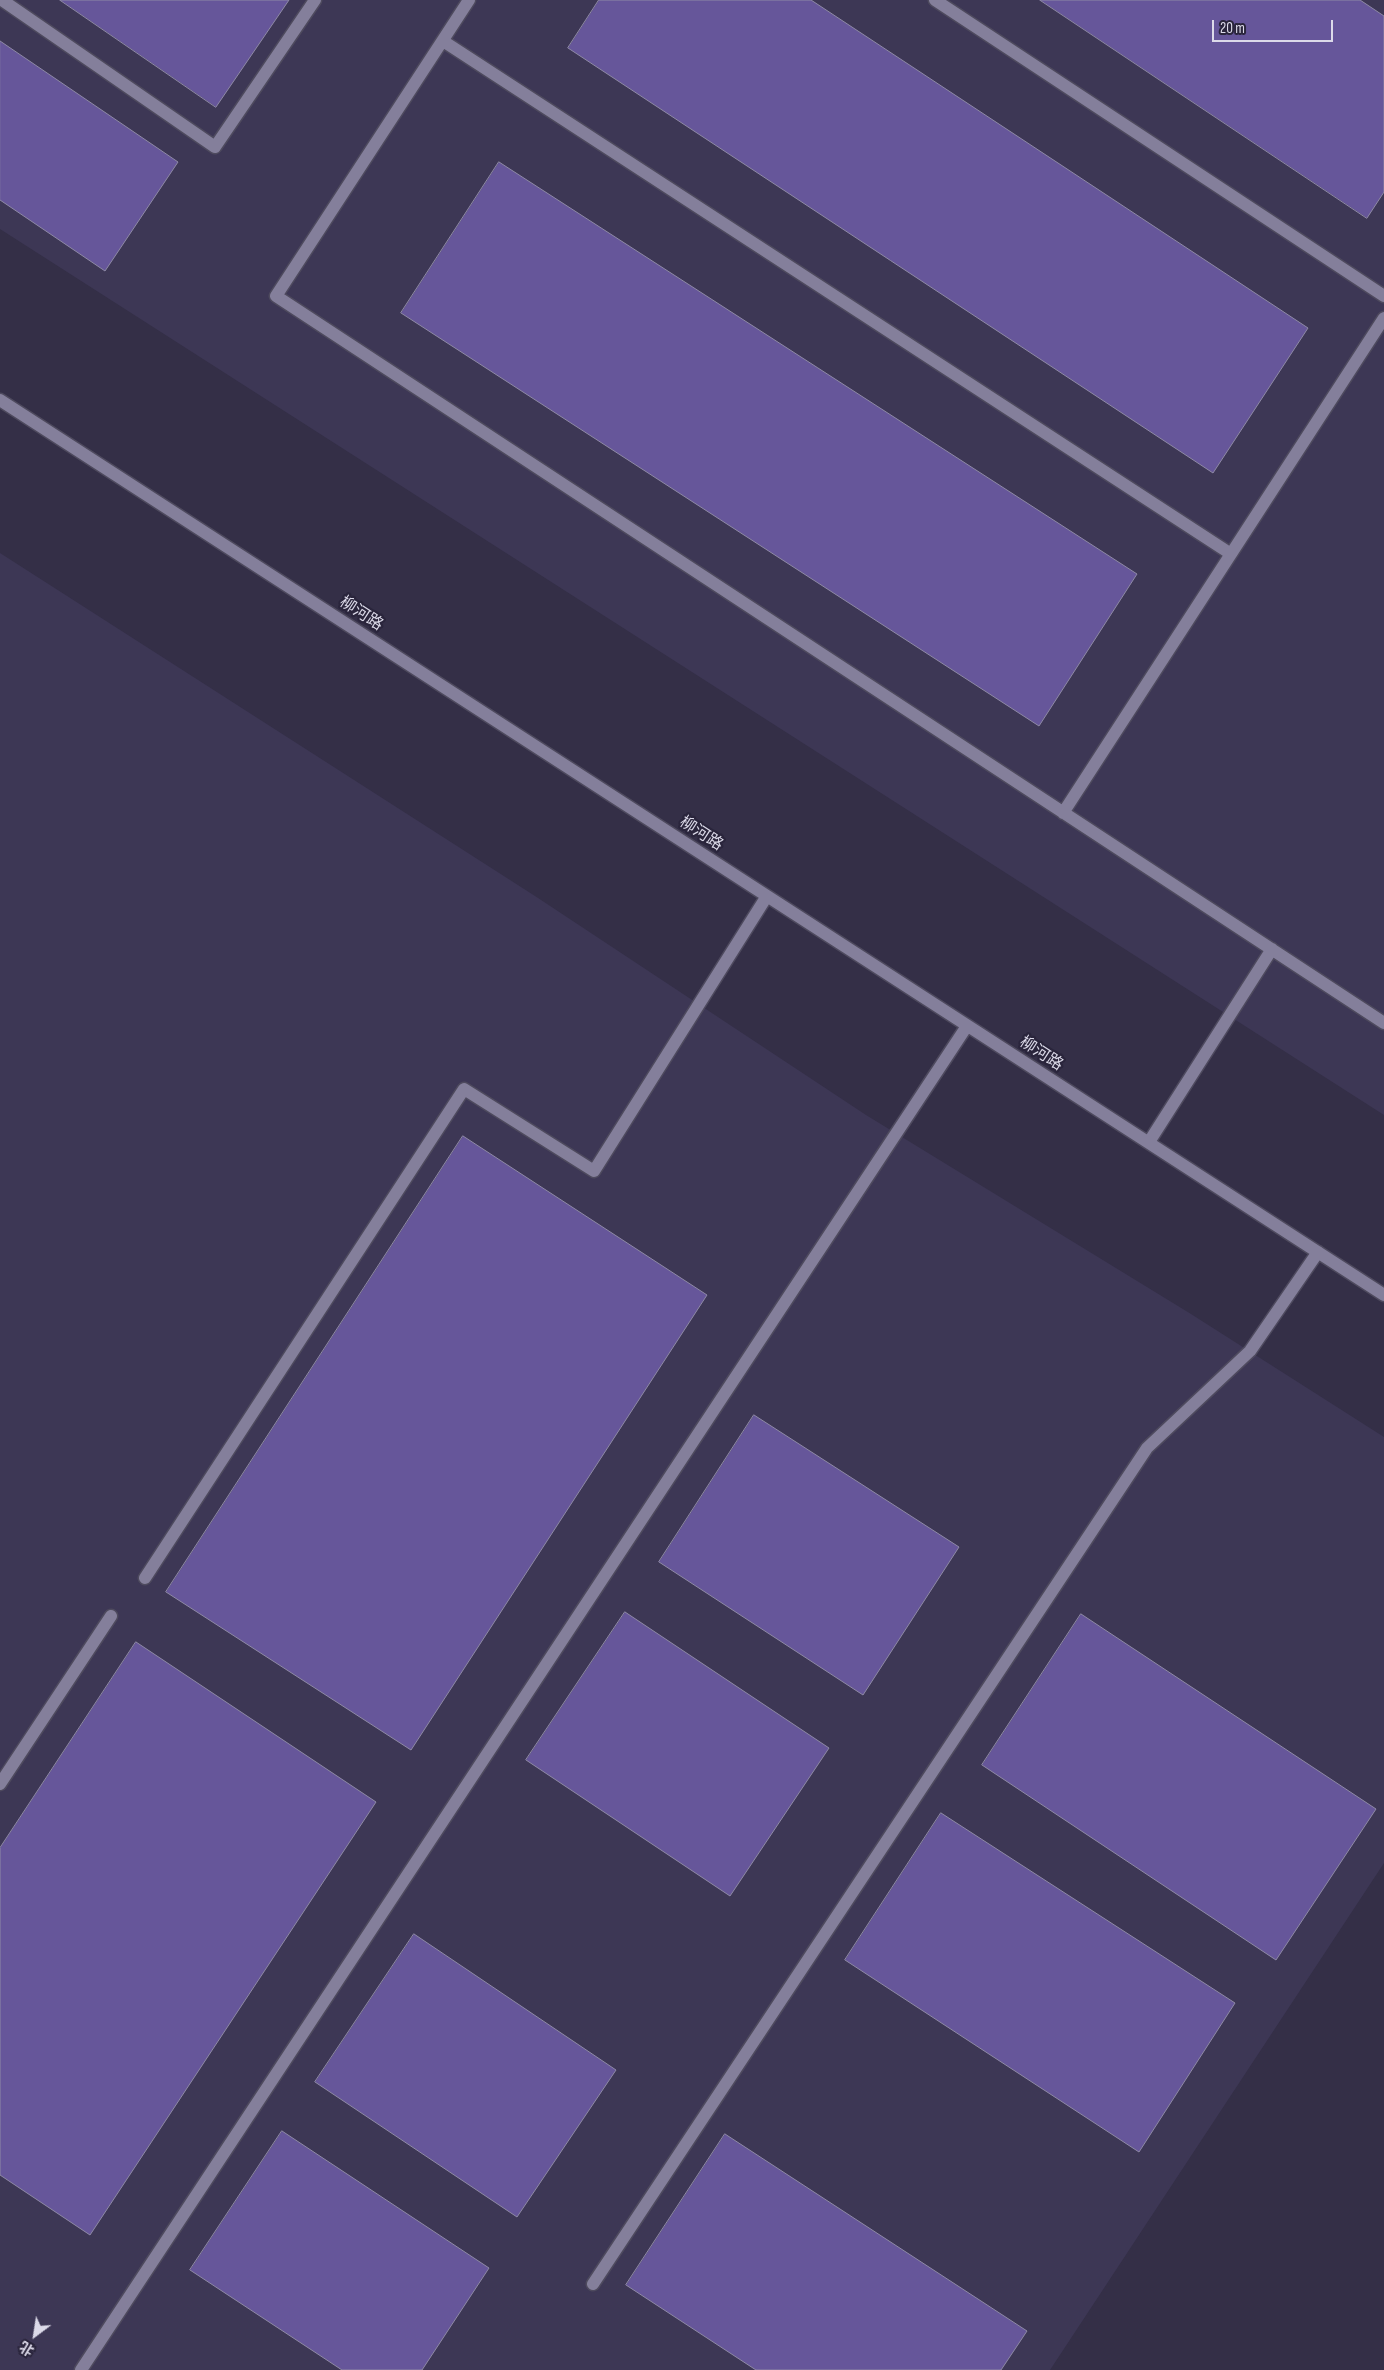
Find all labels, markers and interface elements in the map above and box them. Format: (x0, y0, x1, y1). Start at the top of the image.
scale bar (1214, 10, 1335, 42)
text: 20 m (1220, 19, 1245, 38)
street label: 柳河路 (336, 593, 386, 635)
street label: 柳河路 (676, 813, 726, 855)
street label: 柳河路 (1016, 1033, 1066, 1075)
north arrow (10, 2310, 60, 2360)
text: 北 (17, 2337, 37, 2359)

